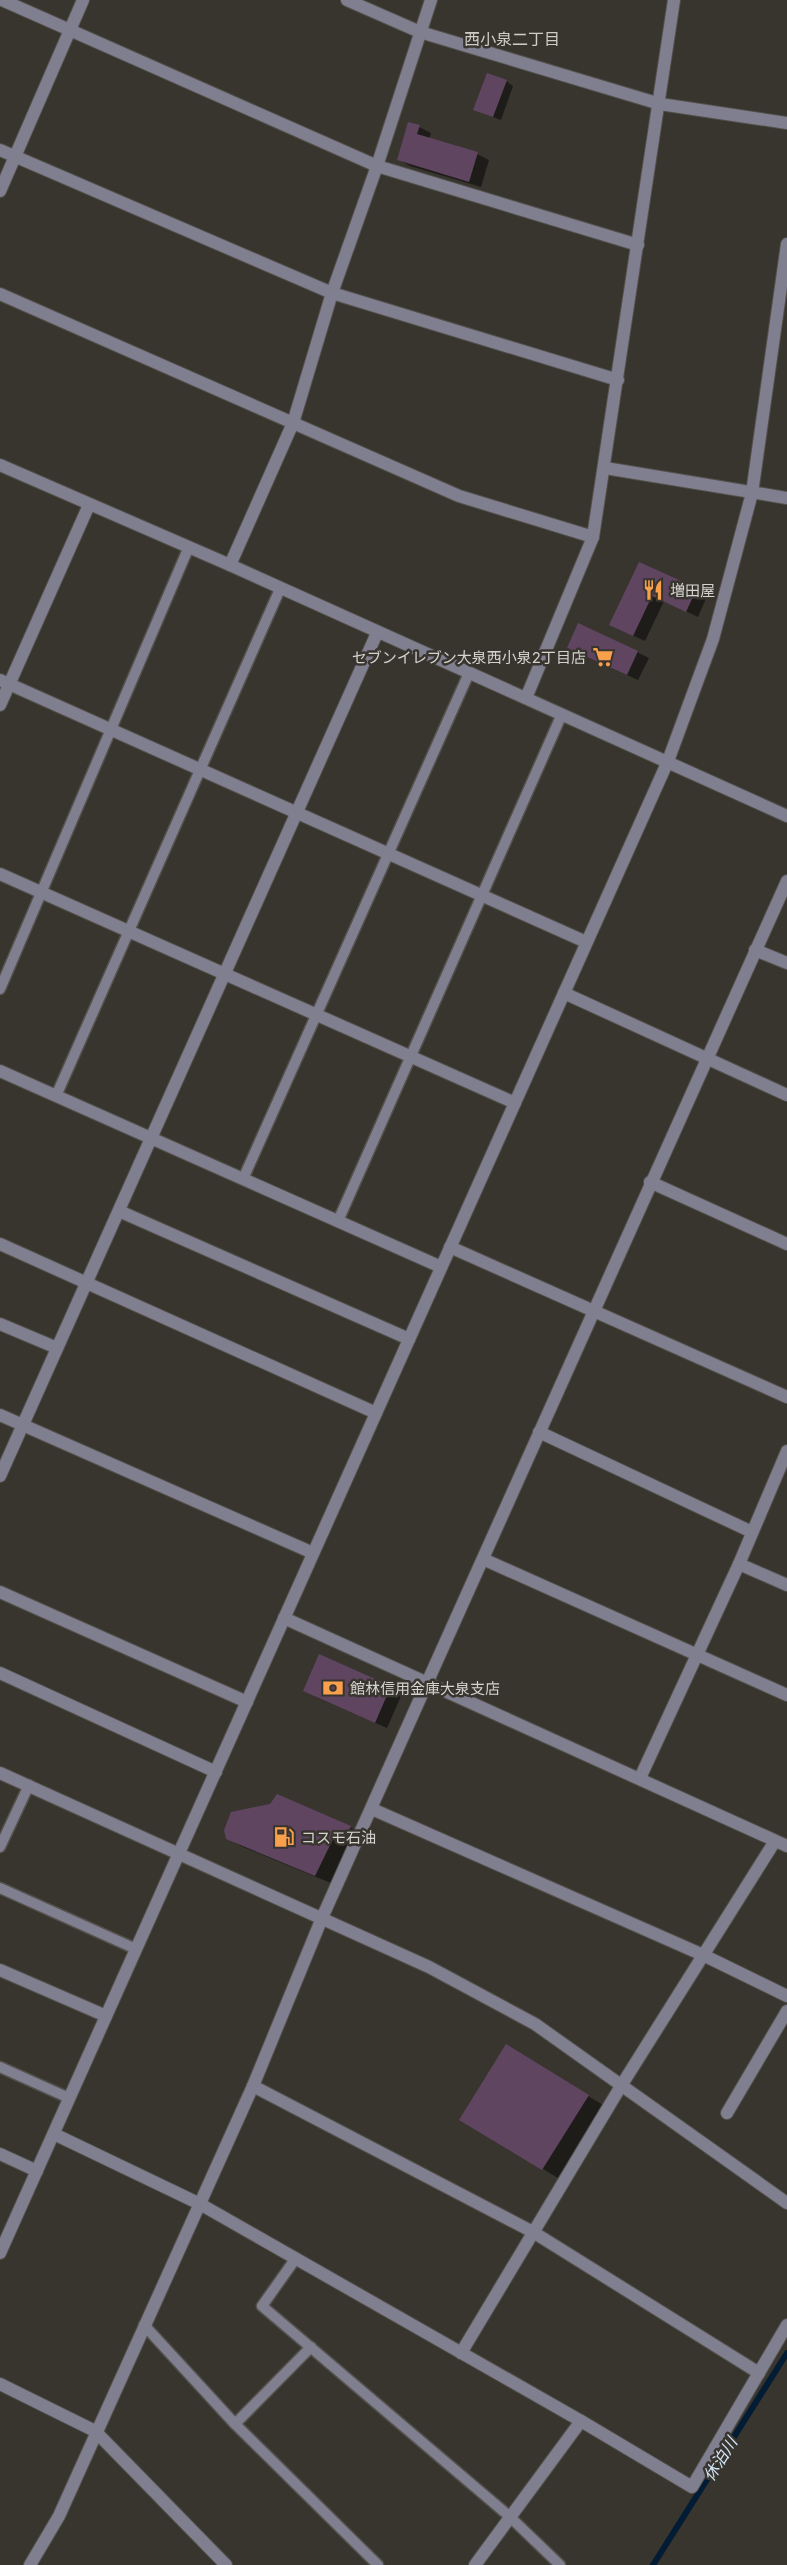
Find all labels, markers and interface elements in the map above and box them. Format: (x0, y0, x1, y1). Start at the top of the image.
district label: 西小泉二丁目 (464, 29, 560, 49)
restaurant icon: 増田屋 (641, 578, 665, 602)
place label: 増田屋 (670, 581, 715, 600)
supermarket icon: セブンイレブン大泉西小泉2丁目店 (591, 645, 615, 669)
place label: セブンイレブン大泉西小泉2丁目店 (352, 648, 586, 667)
bank icon: 館林信用金庫大泉支店 (321, 1676, 345, 1700)
place label: 館林信用金庫大泉支店 (350, 1679, 500, 1698)
fuel station icon: コスモ石油 (272, 1825, 296, 1849)
place label: コスモ石油 (301, 1828, 376, 1847)
water label: 休泊川 (699, 2432, 742, 2485)

